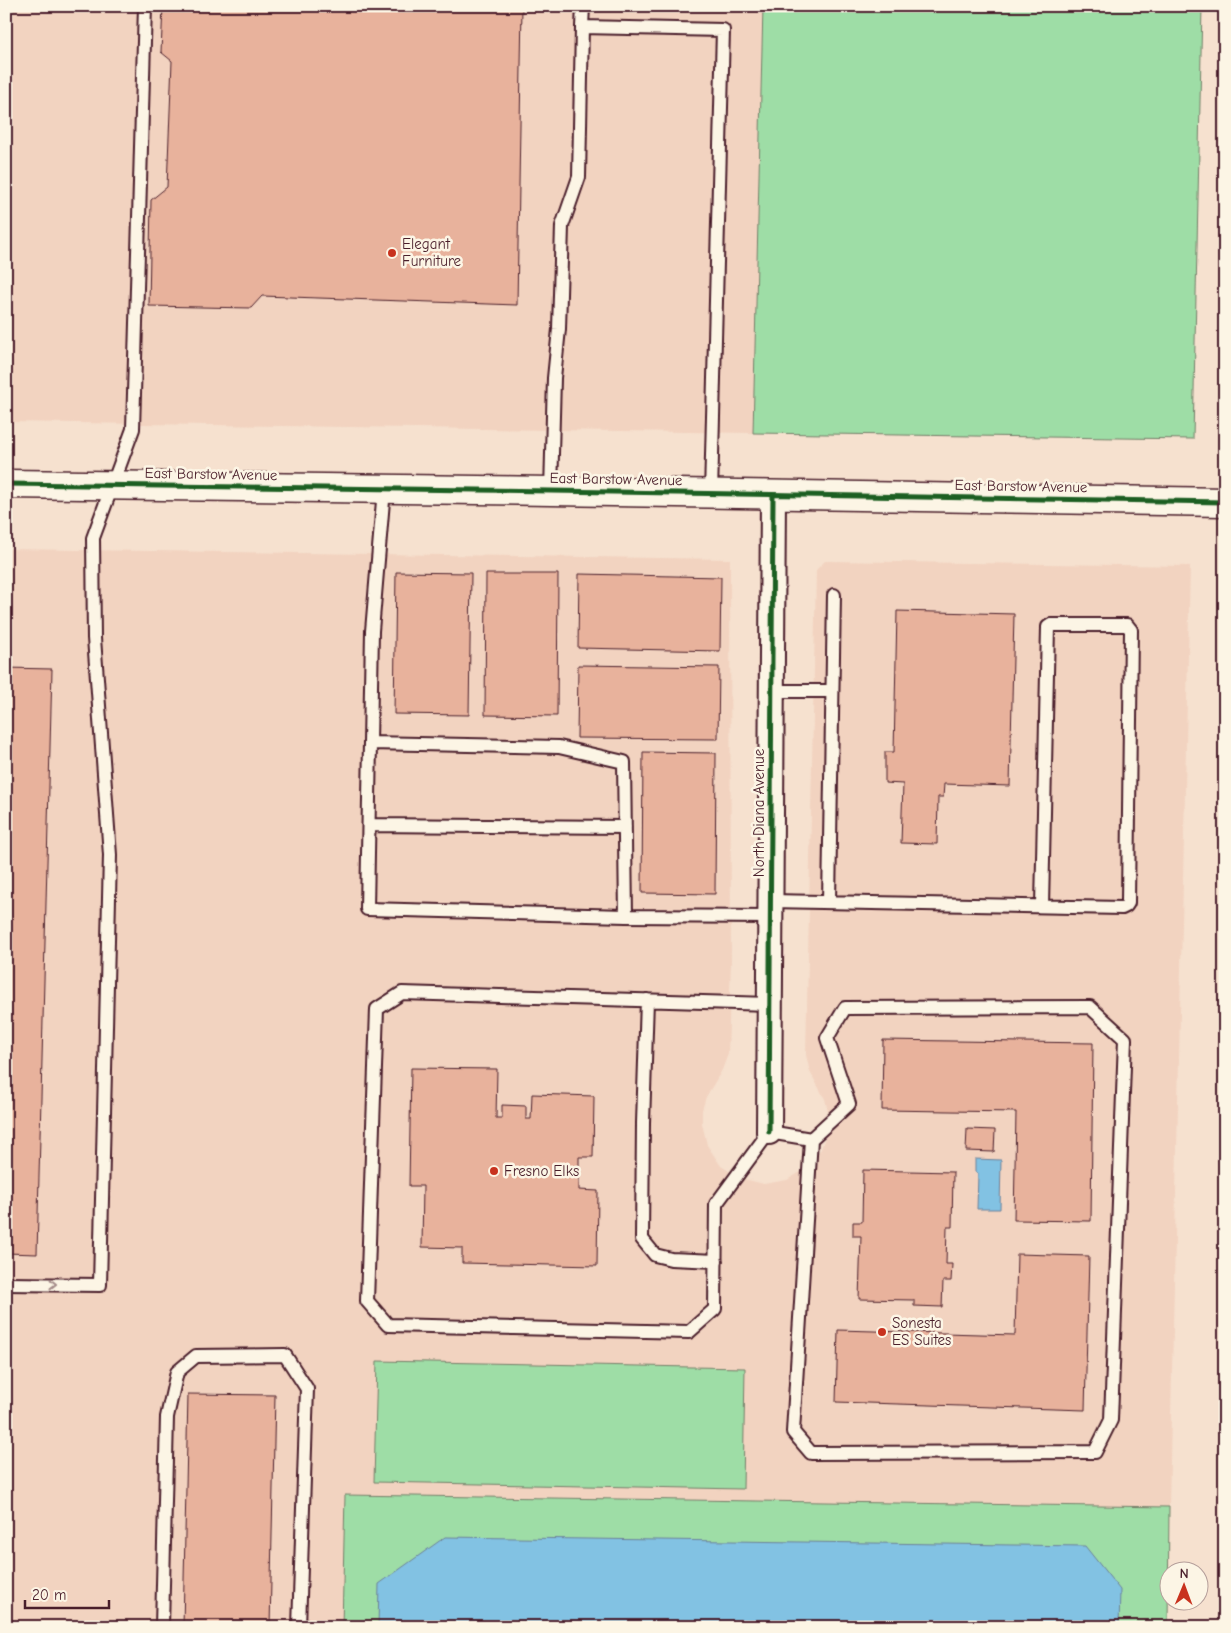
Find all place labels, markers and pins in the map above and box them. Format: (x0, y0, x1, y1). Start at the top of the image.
place label: Elegant Furniture (402, 235, 462, 270)
marker: Elegant Furniture (386, 247, 398, 259)
place label: Fresno Elks (504, 1162, 579, 1180)
marker: Fresno Elks (488, 1165, 500, 1177)
place label: Sonesta ES Suites (892, 1314, 951, 1349)
marker: Sonesta ES Suites (876, 1326, 888, 1338)

